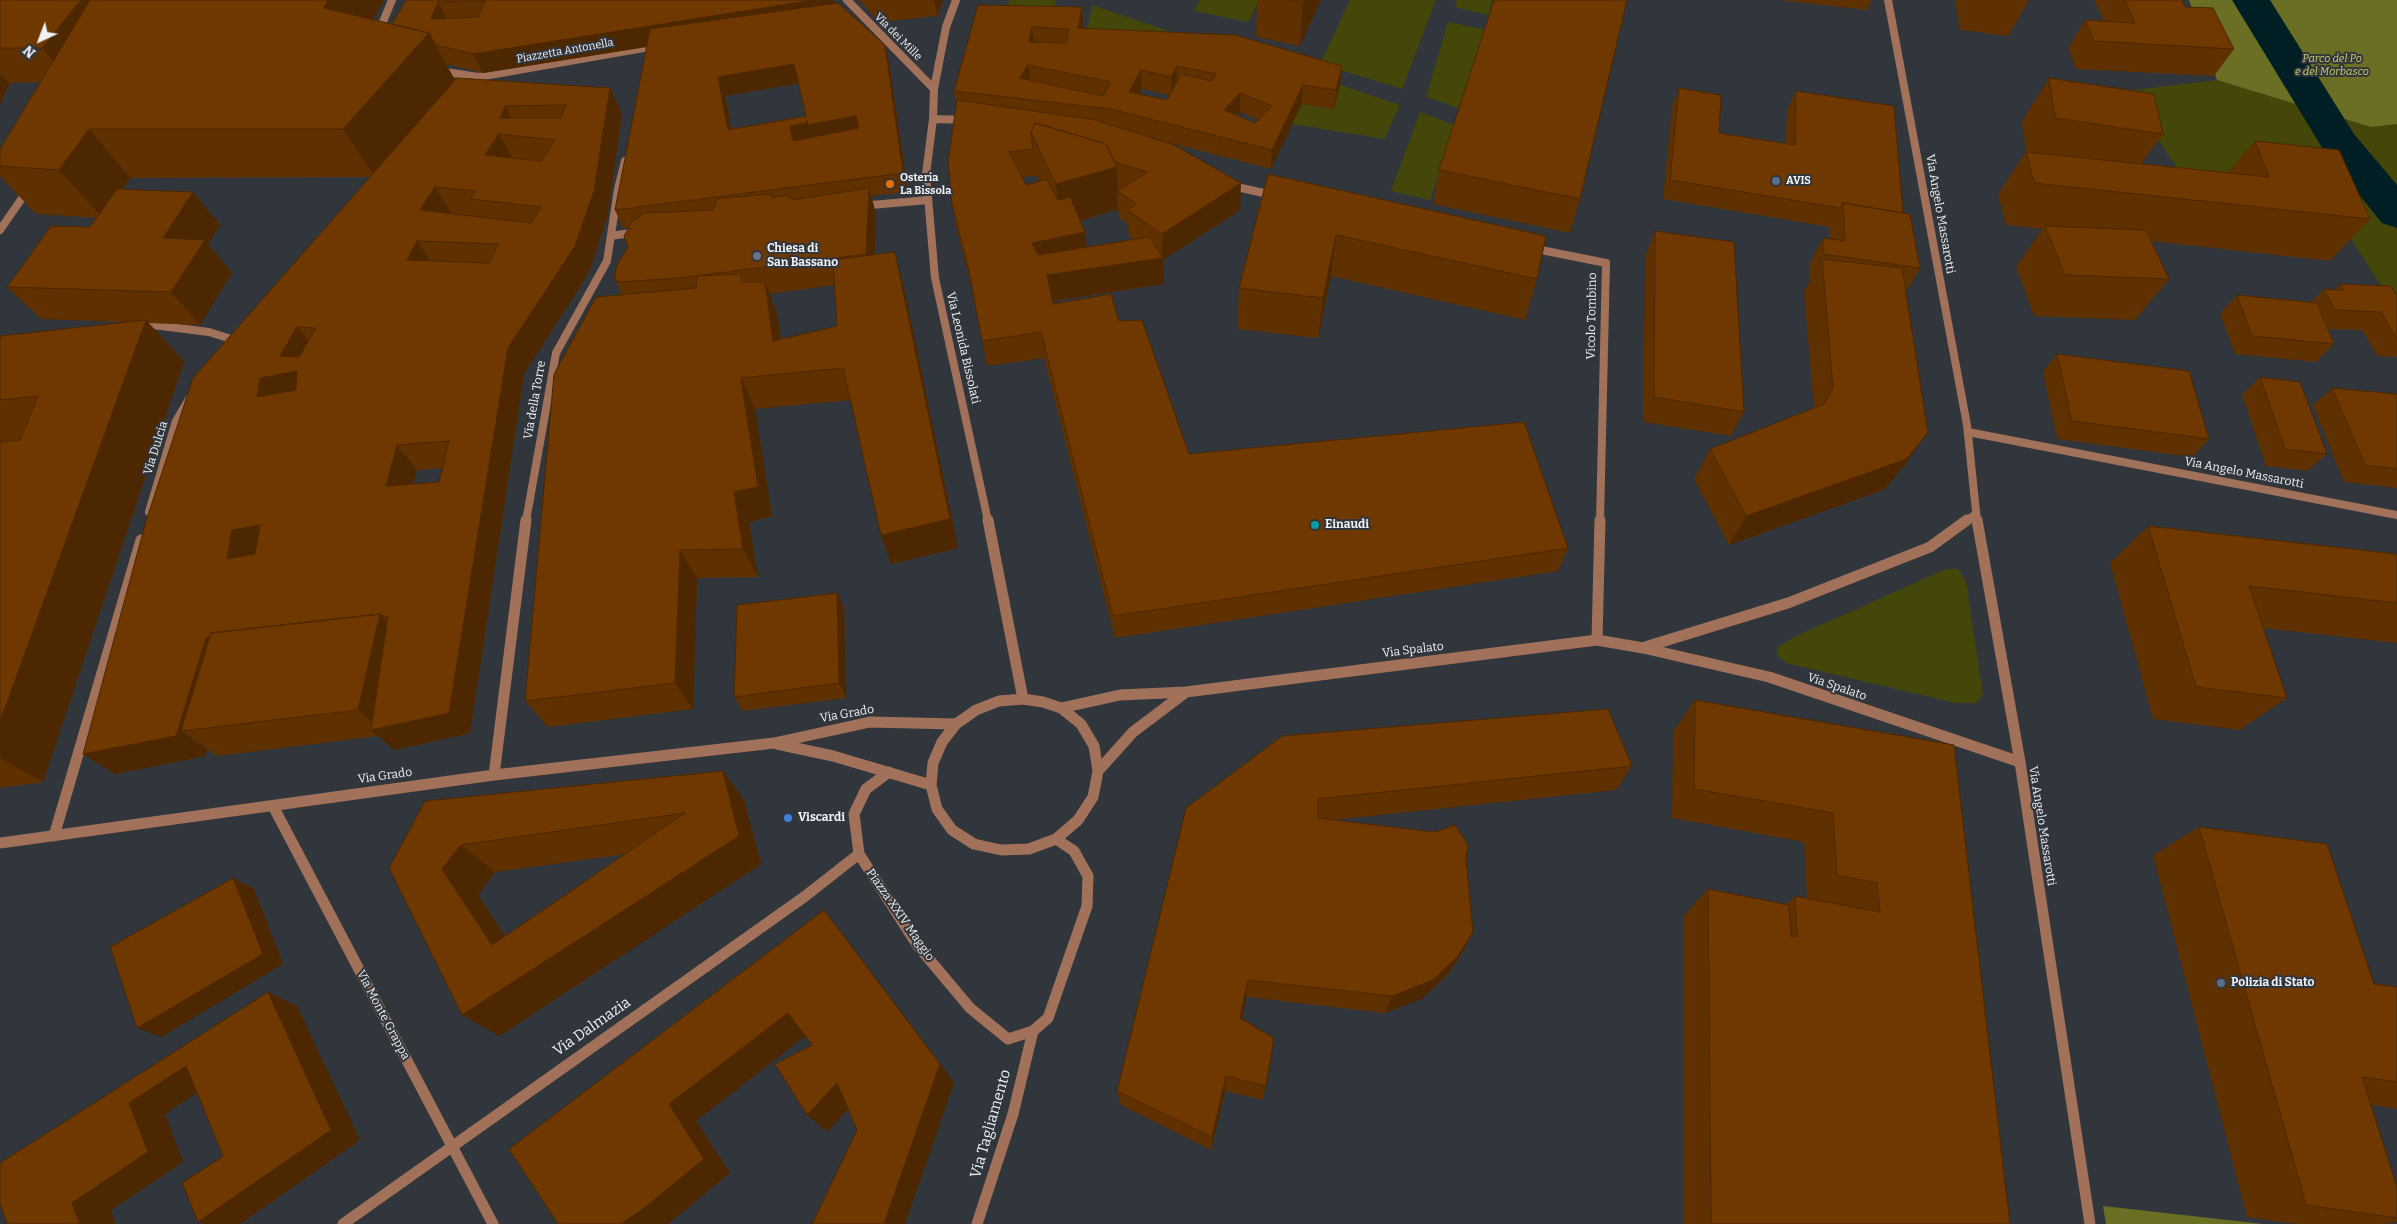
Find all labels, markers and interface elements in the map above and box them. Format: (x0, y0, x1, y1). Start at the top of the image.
street label: Via dei Mille (871, 10, 925, 64)
north arrow (15, 15, 65, 65)
street label: Piazzetta Antonella (516, 36, 614, 66)
text: N (20, 41, 39, 61)
park label: Parco del Po e del Morbasco (2295, 52, 2369, 78)
street label: Via Angelo Massarotti (1922, 153, 1958, 275)
place label: Osteria La Bissola (900, 171, 951, 197)
place label: AVIS (1786, 174, 1811, 188)
marker: AVIS (1770, 175, 1782, 187)
marker: Osteria La Bissola (884, 178, 896, 190)
place label: Chiesa di San Bassano (767, 242, 838, 270)
marker: Chiesa di San Bassano (751, 250, 763, 262)
street label: Vicolo Tombino (1584, 273, 1600, 359)
street label: Via Leonida Bissolati (943, 291, 983, 405)
street label: Via della Torre (521, 360, 549, 440)
street label: Via Dulcia (141, 419, 171, 477)
street label: Via Angelo Massarotti (2183, 454, 2305, 492)
place label: Einaudi (1325, 518, 1369, 532)
marker: Einaudi (1309, 519, 1321, 531)
street label: Via Spalato (1382, 639, 1444, 661)
street label: Via Spalato (1806, 670, 1868, 704)
street label: Via Grado (819, 702, 875, 726)
street label: Via Grado (357, 765, 413, 787)
street label: Via Angelo Massarotti (2025, 765, 2059, 887)
place label: Viscardi (798, 811, 845, 825)
marker: Viscardi (782, 812, 794, 824)
street label: Piazza XXIV Maggio (863, 866, 937, 964)
street label: Via Monte Grappa (353, 968, 413, 1062)
place label: Polizia di Stato (2231, 976, 2315, 990)
marker: Polizia di Stato (2215, 977, 2227, 989)
street label: Via Dalmazia (550, 994, 634, 1060)
street label: Via Tagliamento (967, 1068, 1015, 1180)

